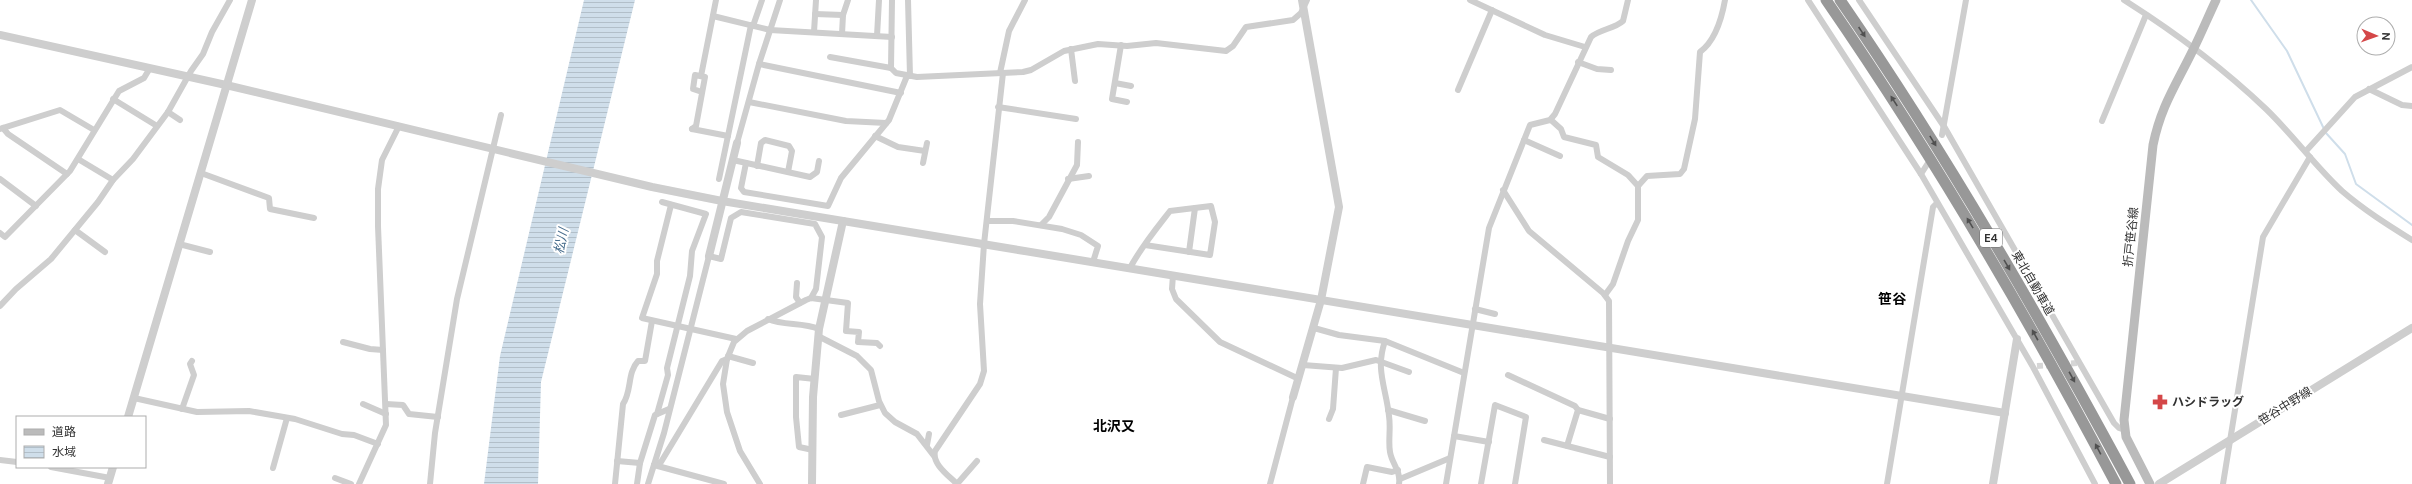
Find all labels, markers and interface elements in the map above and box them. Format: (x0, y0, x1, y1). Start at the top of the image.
north arrow (2356, 16, 2396, 56)
one-way arrow (1858, 27, 1866, 37)
text: N (2379, 32, 2393, 41)
one-way arrow (1890, 96, 1898, 106)
one-way arrow (1929, 135, 1936, 147)
street label: 折戸笹谷線 (2120, 206, 2142, 268)
one-way arrow (1966, 217, 1973, 229)
water label: 松川 (550, 225, 572, 255)
road number: E4 (1980, 229, 2002, 247)
street label: 東北自動車道 (2008, 248, 2058, 318)
one-way arrow (2004, 259, 2011, 271)
district label: 笹谷 (1878, 290, 1907, 308)
one-way arrow (2032, 330, 2039, 341)
one-way arrow (2068, 372, 2075, 383)
street label: 笹谷中野線 (2255, 383, 2315, 429)
pharmacy icon: ハシドラッグ (2151, 393, 2169, 411)
place label: ハシドラッグ (2172, 394, 2244, 410)
legend (16, 416, 146, 468)
district label: 北沢又 (1093, 417, 1135, 435)
text: 道路 (52, 424, 76, 440)
text: 水域 (52, 444, 76, 460)
one-way arrow (2094, 444, 2101, 455)

